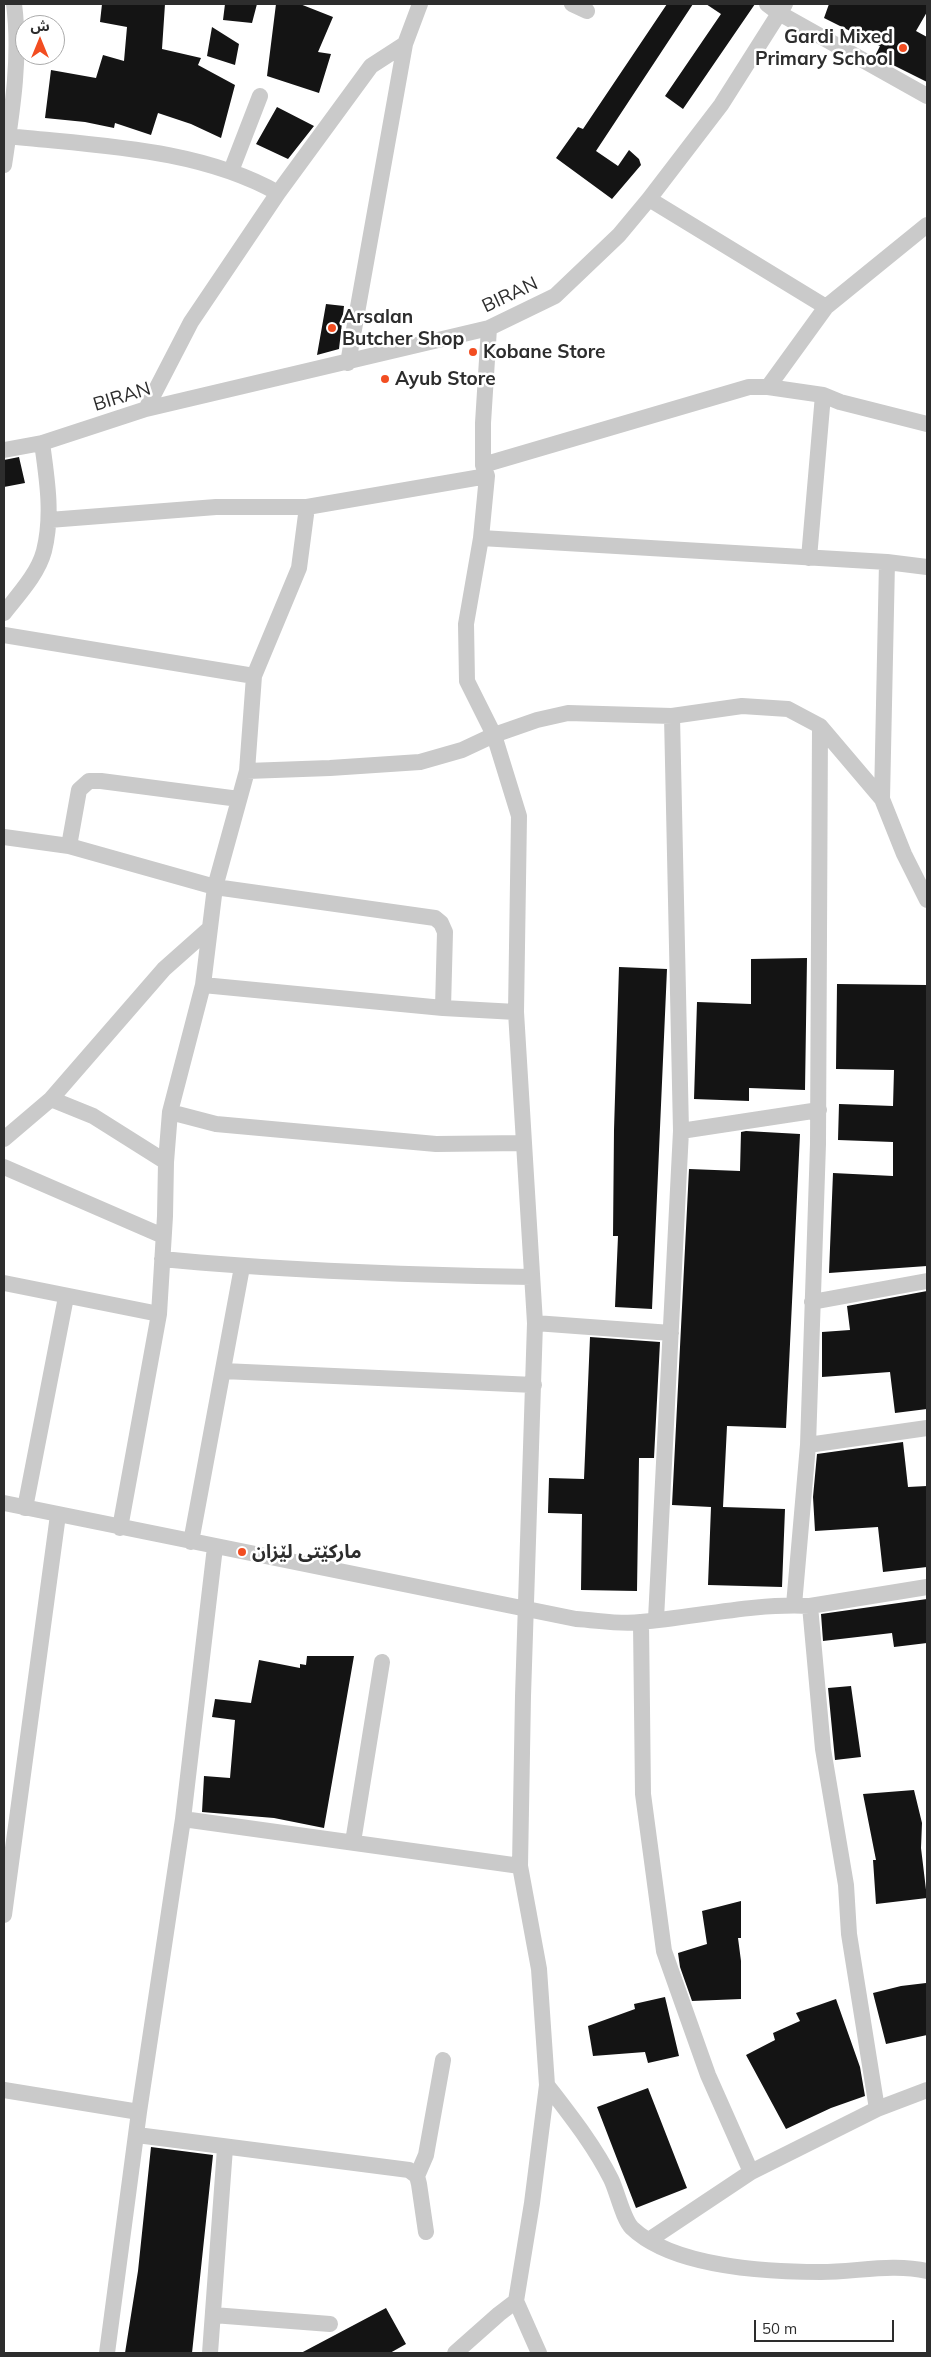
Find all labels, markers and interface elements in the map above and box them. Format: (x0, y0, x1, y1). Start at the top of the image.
north arrow (15, 15, 65, 65)
text: ش (30, 17, 50, 35)
place label: Gardi Mixed Primary School (755, 26, 893, 70)
marker: Gardi Mixed Primary School (897, 42, 909, 54)
street label: BIRAN (478, 272, 542, 318)
place label: Arsalan Butcher Shop (342, 306, 464, 350)
marker: Arsalan Butcher Shop (326, 322, 338, 334)
place label: Kobane Store (483, 341, 606, 363)
marker: Kobane Store (467, 346, 479, 358)
place label: Ayub Store (395, 368, 496, 390)
marker: Ayub Store (379, 373, 391, 385)
street label: BIRAN (90, 377, 154, 417)
place label: مارکێتی لێزان (252, 1541, 361, 1563)
marker: مارکێتی لێزان (236, 1546, 248, 1558)
scale bar (756, 2310, 896, 2342)
text: 50 m (762, 2319, 797, 2338)

